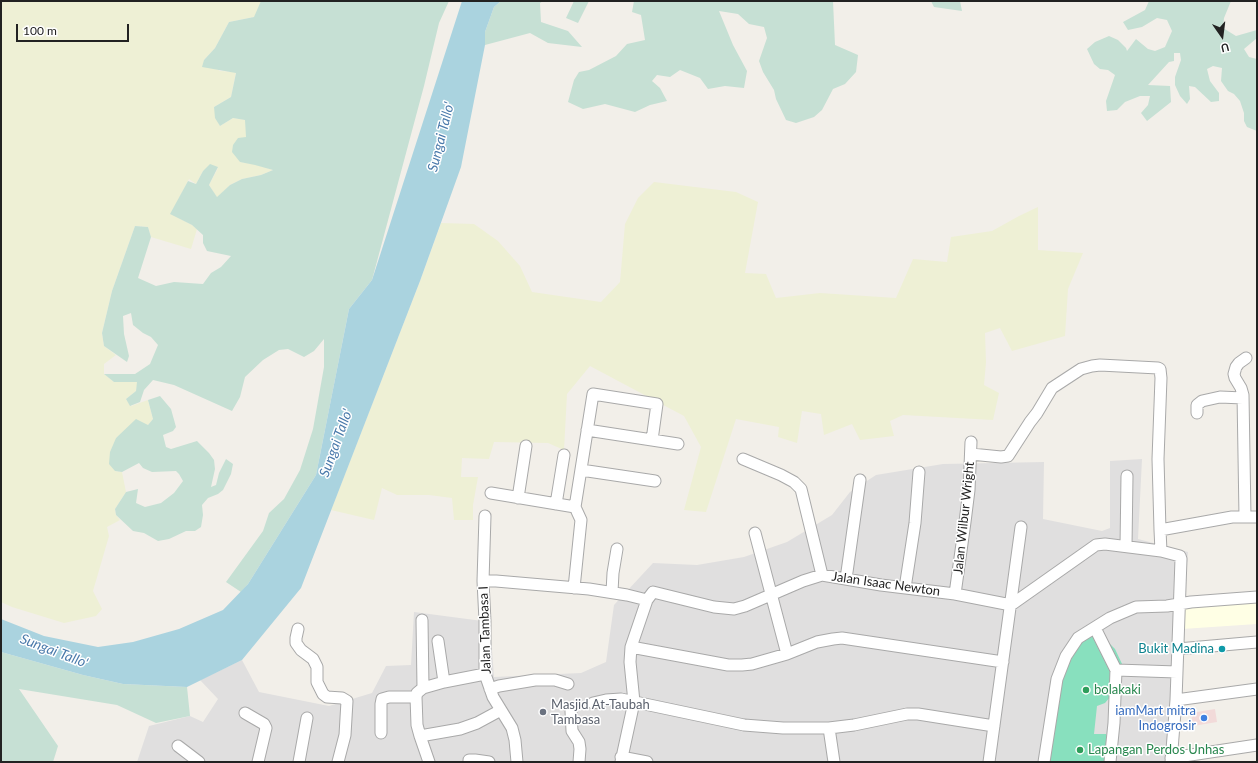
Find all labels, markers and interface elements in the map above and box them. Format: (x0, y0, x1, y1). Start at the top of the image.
scale bar (18, 16, 131, 42)
north arrow (1202, 16, 1242, 56)
text: 100 m (23, 23, 57, 38)
text: U (1219, 41, 1231, 55)
water label: Sungai Tallo' (424, 100, 458, 174)
water label: Sungai Tallo' (316, 407, 356, 479)
street label: Jalan Wilbur Wright (950, 461, 978, 575)
street label: Jalan Isaac Newton (831, 569, 941, 599)
street label: Jalan Tambasa I (476, 586, 494, 674)
water label: Sungai Tallo' (18, 630, 90, 672)
place label: Bukit Madina (1138, 641, 1214, 657)
marker: Bukit Madina (1217, 644, 1227, 654)
place label: bolakaki (1094, 682, 1141, 698)
marker: bolakaki (1081, 685, 1091, 695)
place label: Masjid At-Taubah Tambasa (551, 697, 650, 728)
place label: iamMart mitra Indogrosir (1115, 703, 1196, 734)
marker: Masjid At-Taubah Tambasa (538, 707, 548, 717)
marker: iamMart mitra Indogrosir (1199, 713, 1209, 723)
place label: Lapangan Perdos Unhas (1088, 742, 1224, 758)
marker: Lapangan Perdos Unhas (1075, 745, 1085, 755)

